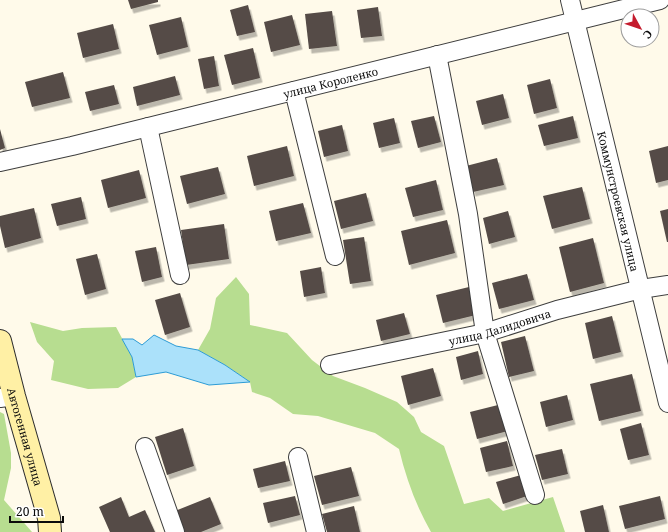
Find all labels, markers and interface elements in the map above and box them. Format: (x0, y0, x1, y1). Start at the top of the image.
north arrow (620, 8, 660, 48)
text: С (640, 27, 656, 42)
street label: улица Короленко (281, 63, 379, 101)
street label: Коммунстроевская улица (595, 129, 643, 273)
street label: улица Далидовича (447, 305, 552, 348)
street label: Автогенная улица (5, 386, 47, 487)
scale bar (10, 498, 63, 524)
text: 20 m (16, 503, 44, 520)

